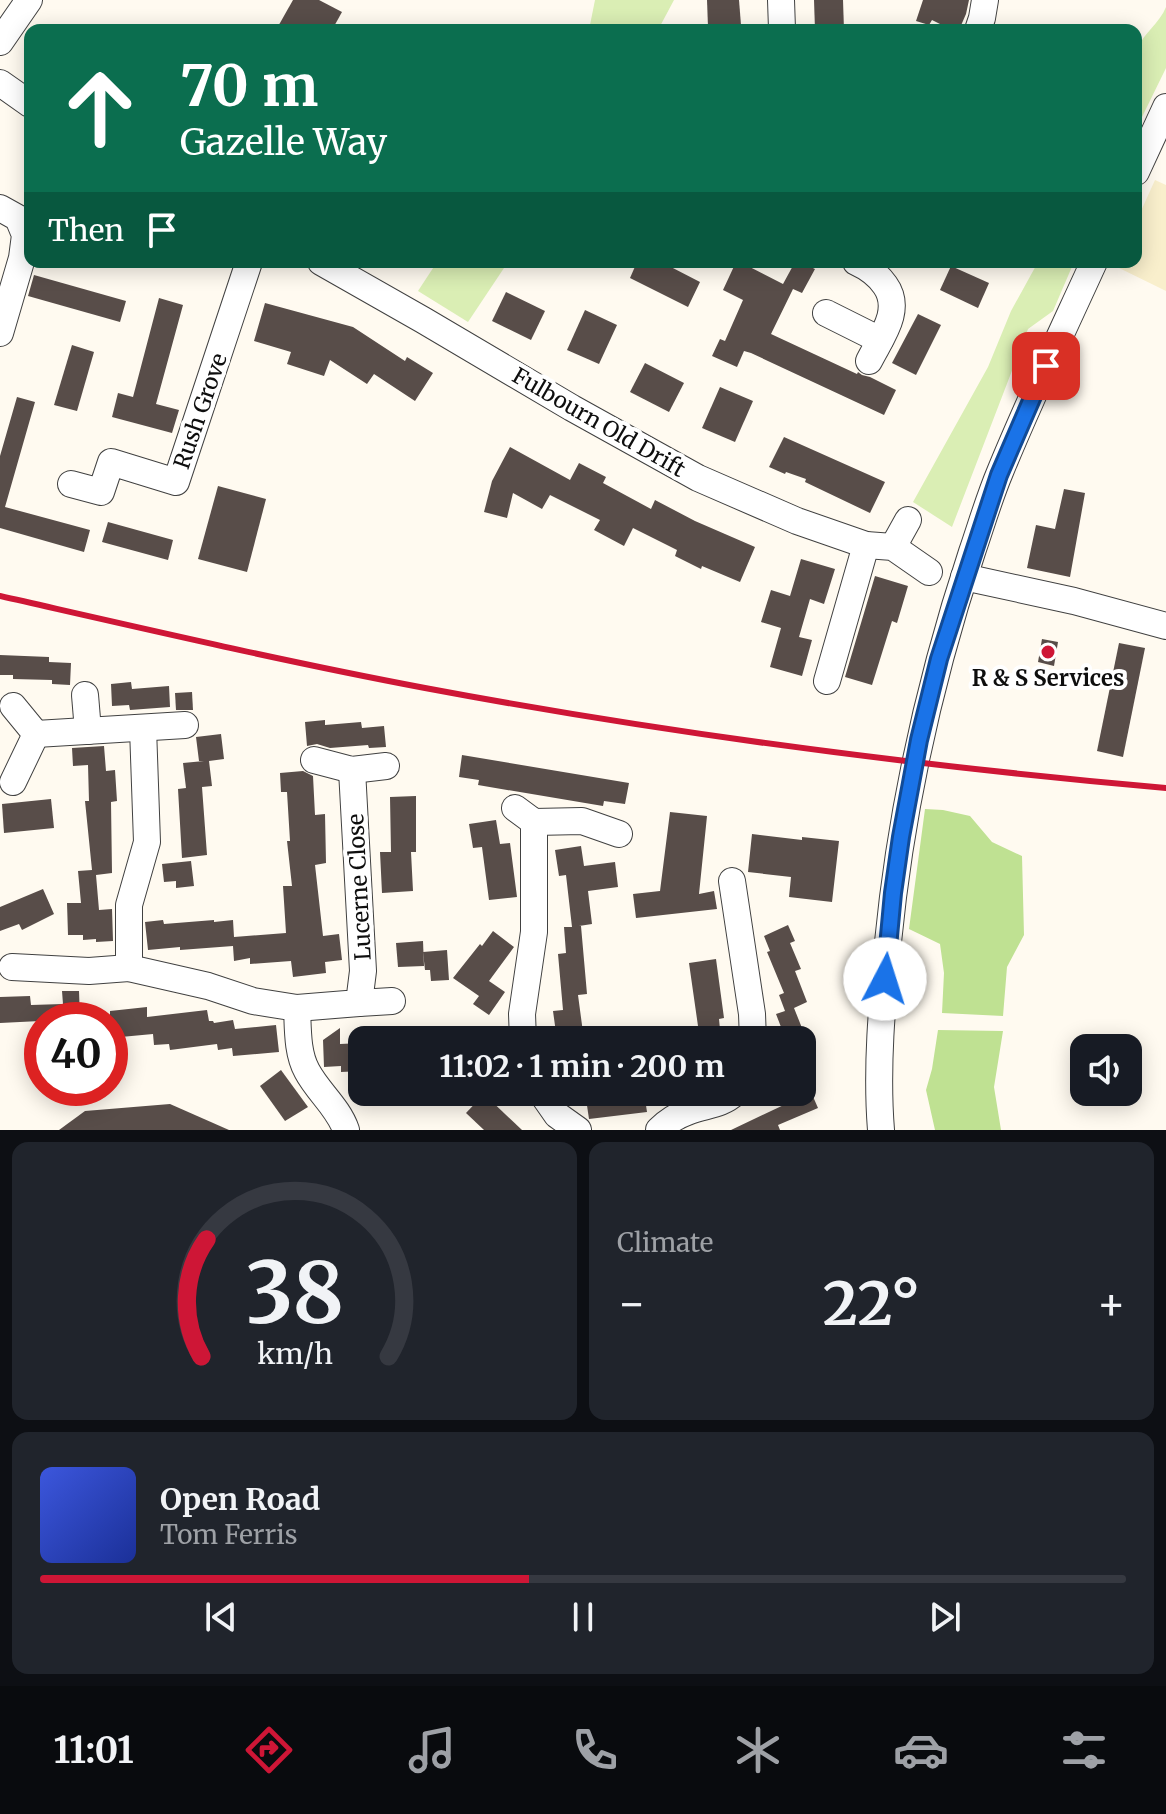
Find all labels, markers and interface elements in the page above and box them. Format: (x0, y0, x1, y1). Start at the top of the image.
text: 70 m (180, 51, 318, 121)
icon: ahead (48, 56, 152, 160)
text: Gazelle Way (180, 120, 387, 165)
icon: arrive (140, 208, 184, 252)
text: Then (48, 211, 124, 249)
pin (1012, 332, 1080, 400)
icon: arrive (1024, 344, 1068, 388)
street label: Rush Grove (167, 350, 233, 472)
street label: Fulbourn Old Drift (508, 361, 691, 483)
marker: R & S Services (1039, 643, 1057, 661)
place label: R & S Services (972, 664, 1124, 692)
street label: Lucerne Close (341, 813, 377, 961)
position arrow (843, 937, 927, 1021)
speed limit sign: 40 (24, 1002, 128, 1106)
map controls (1070, 1034, 1142, 1106)
button: sound (1070, 1034, 1142, 1106)
text: 11:02 · 1 min · 200 m (439, 1047, 725, 1085)
text: Climate (617, 1226, 713, 1259)
text: 38 (245, 1241, 344, 1346)
text: 22° (823, 1266, 920, 1341)
text: − (617, 1276, 646, 1331)
text: + (1097, 1276, 1126, 1331)
text: km/h (257, 1336, 332, 1372)
text: Open Road (160, 1480, 320, 1518)
text: Tom Ferris (160, 1518, 298, 1551)
icon: previous (199, 1595, 243, 1639)
icon: pause (561, 1595, 605, 1639)
icon: next (923, 1595, 967, 1639)
icon: directions (241, 1722, 297, 1778)
icon: music (404, 1722, 460, 1778)
icon: phone (567, 1722, 623, 1778)
icon: climate (730, 1722, 786, 1778)
icon: car (893, 1722, 949, 1778)
icon: filters (1056, 1722, 1112, 1778)
text: 11:01 (54, 1728, 134, 1773)

